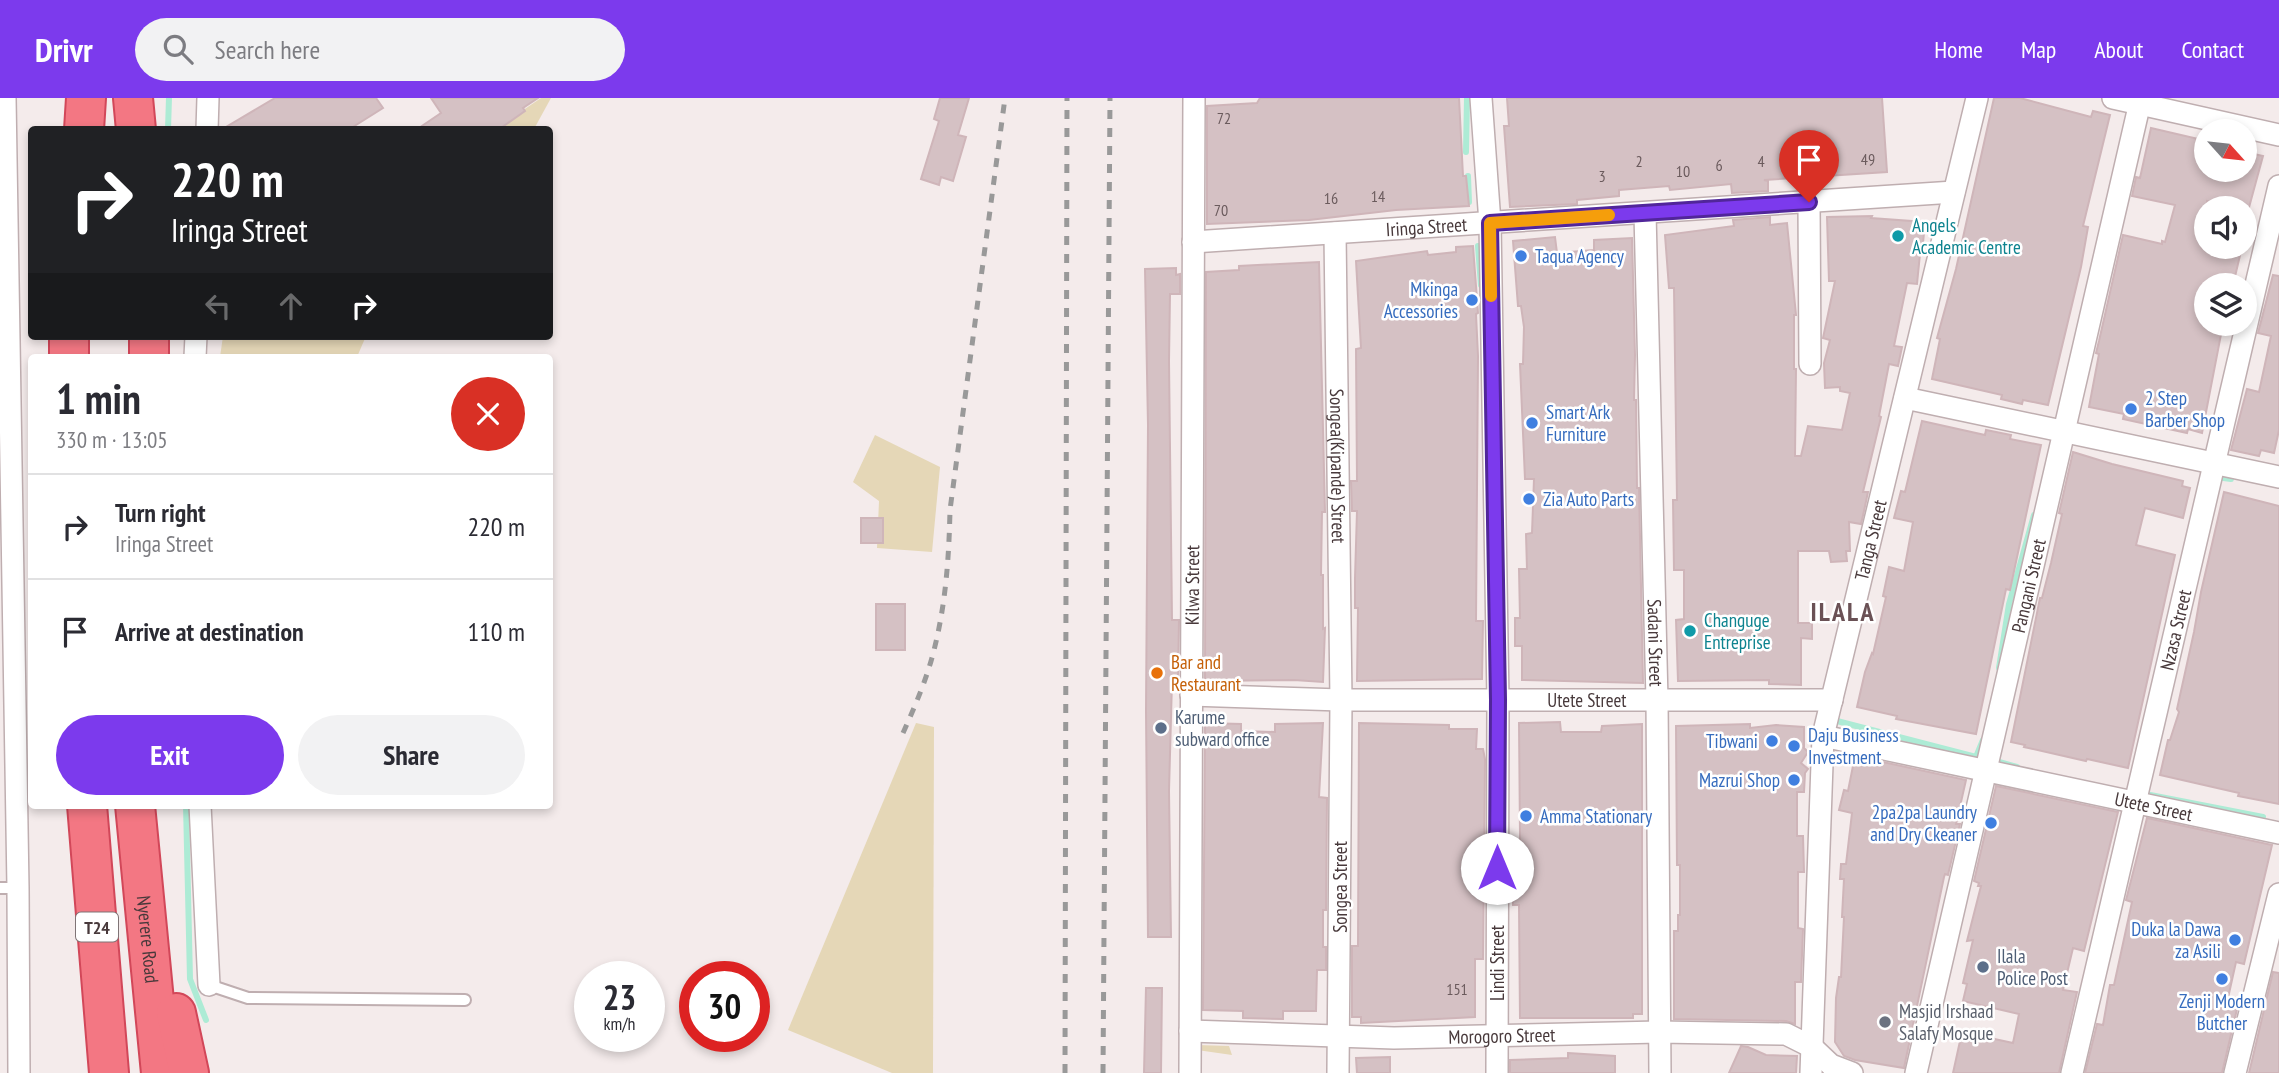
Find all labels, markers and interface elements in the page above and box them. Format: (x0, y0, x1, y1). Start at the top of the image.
search box (135, 18, 625, 81)
text: Drivr (35, 28, 93, 71)
icon: search (159, 30, 197, 68)
text: Search here (215, 33, 320, 66)
text: Home (1934, 34, 1983, 65)
text: Map (2021, 34, 2056, 65)
text: About (2094, 34, 2143, 65)
text: Contact (2181, 34, 2244, 65)
house number: 72 (1217, 108, 1231, 128)
north arrow (2194, 119, 2258, 182)
map controls (2194, 119, 2257, 336)
pin (1779, 130, 1839, 202)
icon: arrive (1790, 141, 1828, 179)
text: 220 m (171, 147, 284, 211)
house number: 49 (1861, 149, 1875, 169)
house number: 2 (1635, 151, 1643, 171)
house number: 4 (1757, 151, 1765, 171)
icon: right (56, 154, 147, 245)
house number: 6 (1715, 155, 1723, 175)
house number: 10 (1676, 161, 1690, 181)
house number: 3 (1598, 166, 1606, 186)
house number: 14 (1371, 186, 1385, 206)
house number: 16 (1324, 188, 1338, 208)
button: sound (2194, 196, 2257, 259)
house number: 70 (1214, 200, 1228, 220)
text: Iringa Street (171, 209, 308, 251)
street label: Iringa Street (1385, 212, 1469, 241)
place label: Angels Academic Centre (1912, 213, 2021, 259)
marker: Angels Academic Centre (1890, 228, 1906, 244)
place label: Taqua Agency (1535, 244, 1625, 268)
marker: Taqua Agency (1513, 248, 1529, 264)
button: layers (2194, 273, 2257, 336)
place label: Mkinga Accessories (1384, 277, 1458, 323)
icon: left (199, 287, 237, 325)
icon: ahead (272, 287, 310, 325)
icon: right (345, 287, 383, 325)
marker: Mkinga Accessories (1464, 292, 1480, 308)
text: 1 min (56, 371, 141, 426)
button: close (451, 377, 525, 451)
place label: 2 Step Barber Shop (2145, 386, 2225, 432)
street label: Songea(Kipande) Street (1325, 389, 1351, 544)
place label: Smart Ark Furniture (1546, 400, 1611, 446)
marker: 2 Step Barber Shop (2123, 401, 2139, 417)
marker: Smart Ark Furniture (1524, 415, 1540, 431)
text: 330 m · 13:05 (56, 425, 168, 454)
place label: Zia Auto Parts (1543, 487, 1634, 511)
marker: Zia Auto Parts (1521, 491, 1537, 507)
text: Turn right (115, 496, 206, 529)
street label: Tanga Street (1849, 496, 1892, 583)
icon: right (56, 508, 94, 546)
text: 220 m (467, 510, 525, 543)
text: Iringa Street (115, 529, 213, 558)
street label: Pangani Street (2006, 536, 2051, 635)
street label: Kilwa Street (1180, 544, 1204, 625)
street label: Nzasa Street (2154, 586, 2197, 673)
district label: ILALA (1811, 595, 1875, 628)
street label: Sadani Street (1643, 599, 1669, 688)
place label: Changuge Entreprise (1704, 608, 1771, 654)
icon: arrive (56, 613, 94, 651)
text: Arrive at destination (115, 615, 304, 648)
text: 110 m (467, 615, 525, 648)
marker: Changuge Entreprise (1682, 623, 1698, 639)
place label: Bar and Restaurant (1171, 650, 1242, 696)
marker: Bar and Restaurant (1149, 665, 1165, 681)
street label: Utete Street (1547, 688, 1627, 712)
place label: Karume subward office (1175, 705, 1270, 751)
button: Exit (56, 715, 284, 795)
button: Share (298, 715, 525, 795)
marker: Karume subward office (1153, 720, 1169, 736)
place label: Daju Business Investment (1808, 723, 1899, 769)
place label: Tibwani (1706, 729, 1758, 753)
marker: Tibwani (1764, 733, 1780, 749)
marker: Daju Business Investment (1786, 738, 1802, 754)
place label: Mazrui Shop (1699, 768, 1780, 792)
marker: Mazrui Shop (1786, 772, 1802, 788)
street label: Utete Street (2112, 786, 2196, 826)
place label: 2pa2pa Laundry and Dry Ckeaner (1870, 800, 1978, 846)
place label: Amma Stationary (1540, 804, 1653, 828)
marker: Amma Stationary (1518, 808, 1534, 824)
marker: 2pa2pa Laundry and Dry Ckeaner (1983, 815, 1999, 831)
position arrow (1460, 831, 1534, 905)
street label: Songea Street (1328, 840, 1352, 933)
street label: Nyerere Road (132, 894, 164, 984)
road number: T24 (76, 912, 118, 942)
place label: Duka la Dawa za Asili (2131, 917, 2221, 963)
street label: Lindi Street (1485, 924, 1509, 1001)
marker: Duka la Dawa za Asili (2227, 932, 2243, 948)
place label: Ilala Police Post (1997, 944, 2069, 990)
marker: Ilala Police Post (1975, 959, 1991, 975)
speed limit sign: 30 (679, 961, 770, 1052)
marker: Zenji Modern Butcher (2214, 971, 2230, 987)
text: 23 (603, 974, 636, 1020)
house number: 151 (1446, 979, 1468, 999)
place label: Zenji Modern Butcher (2179, 989, 2265, 1035)
place label: Masjid Irshaad Salafy Mosque (1899, 999, 1993, 1045)
text: km/h (604, 1012, 635, 1035)
marker: Masjid Irshaad Salafy Mosque (1877, 1014, 1893, 1030)
street label: Morogoro Street (1448, 1022, 1556, 1049)

